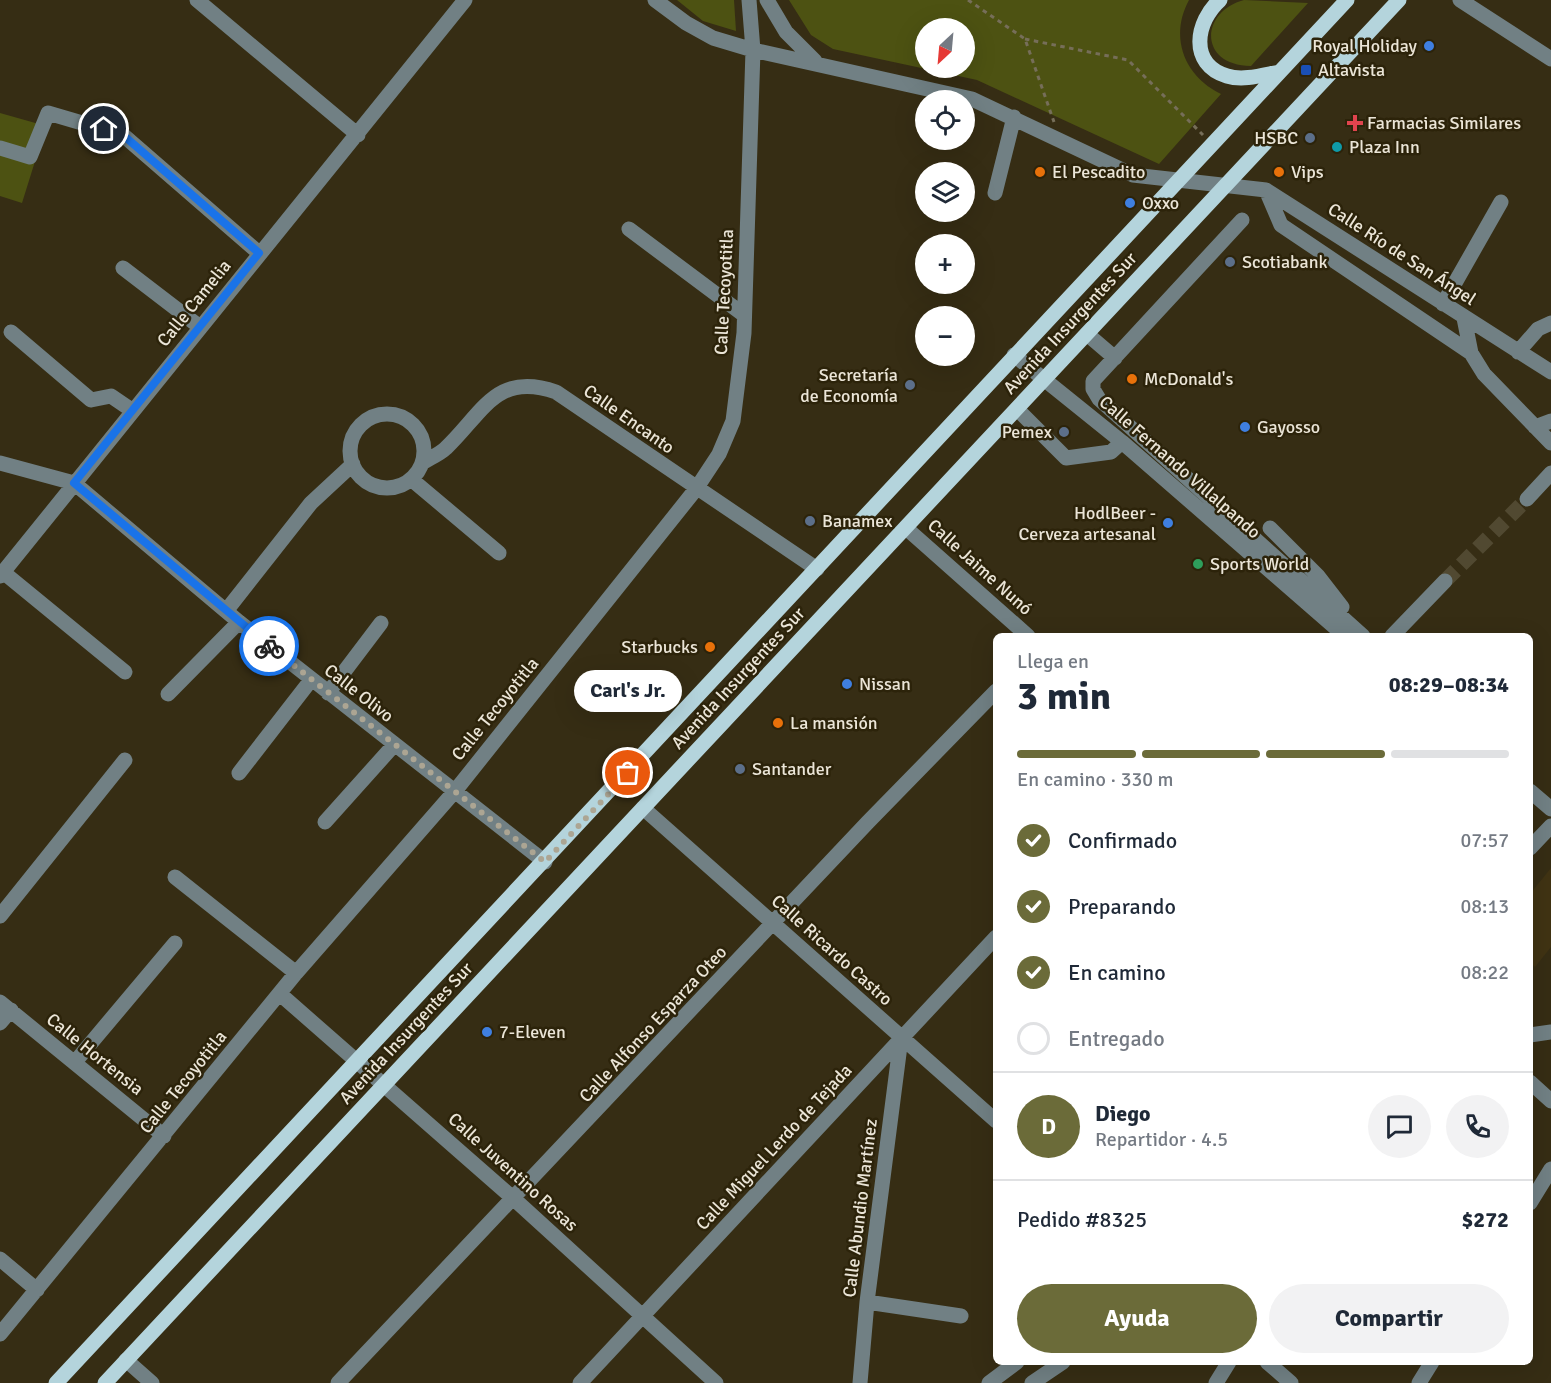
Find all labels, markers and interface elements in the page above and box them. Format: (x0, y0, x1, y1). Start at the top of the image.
north arrow (915, 18, 975, 78)
map controls (915, 18, 975, 366)
place label: Royal Holiday (1312, 35, 1418, 57)
marker: Royal Holiday (1422, 39, 1436, 53)
place label: Altavista (1318, 59, 1385, 81)
marker: Altavista (1299, 63, 1313, 77)
button: locate (915, 90, 975, 150)
pin (78, 103, 129, 154)
icon: home (87, 112, 120, 145)
place label: Farmacias Similares (1367, 112, 1521, 134)
marker: Farmacias Similares (1348, 116, 1362, 130)
place label: HSBC (1254, 127, 1298, 149)
marker: HSBC (1303, 131, 1317, 145)
place label: Plaza Inn (1349, 136, 1420, 158)
marker: Plaza Inn (1330, 140, 1344, 154)
place label: El Pescadito (1052, 161, 1145, 183)
place label: Vips (1291, 161, 1324, 183)
button: layers (915, 162, 975, 222)
marker: El Pescadito (1033, 165, 1047, 179)
marker: Vips (1272, 165, 1286, 179)
place label: Oxxo (1142, 192, 1179, 214)
marker: Oxxo (1123, 196, 1137, 210)
street label: Calle Río de San Ángel (1324, 198, 1480, 310)
street label: Calle Tecoyotitla (710, 228, 738, 356)
button: + (915, 234, 975, 294)
street label: Avenida Insurgentes Sur (999, 247, 1142, 399)
place label: Scotiabank (1242, 251, 1328, 273)
street label: Calle Camelia (152, 255, 236, 351)
marker: Scotiabank (1223, 255, 1237, 269)
button: − (915, 306, 975, 366)
place label: Secretaría de Economía (800, 364, 898, 407)
place label: McDonald's (1144, 368, 1233, 390)
marker: McDonald's (1125, 372, 1139, 386)
marker: Secretaría de Economía (903, 378, 917, 392)
street label: Calle Encanto (579, 380, 679, 458)
street label: Calle Fernando Villalpando (1095, 391, 1265, 543)
place label: Gayosso (1257, 416, 1320, 438)
marker: Gayosso (1238, 420, 1252, 434)
place label: Pemex (1002, 421, 1053, 443)
marker: Pemex (1057, 425, 1071, 439)
place label: HodlBeer - Cerveza artesanal (1019, 502, 1156, 545)
place label: Banamex (822, 510, 893, 532)
marker: Banamex (803, 514, 817, 528)
street label: Calle Jaime Nunó (923, 514, 1037, 620)
marker: HodlBeer - Cerveza artesanal (1161, 516, 1175, 530)
place label: Sports World (1210, 553, 1309, 575)
marker: Sports World (1191, 557, 1205, 571)
street label: Avenida Insurgentes Sur (667, 602, 810, 754)
courier (239, 616, 299, 676)
icon: bike (253, 630, 286, 663)
place label: Starbucks (621, 636, 698, 658)
marker: Starbucks (703, 640, 717, 654)
text: Llega en (1017, 649, 1089, 674)
street label: Calle Tecoyotitla (447, 653, 543, 765)
street label: Calle Olivo (320, 659, 398, 727)
callout: Carl's Jr. (574, 671, 682, 713)
text: 08:29–08:34 (1389, 671, 1509, 698)
text: 3 min (1017, 672, 1111, 720)
place label: Nissan (859, 673, 911, 695)
marker: Nissan (840, 677, 854, 691)
text: Carl's Jr. (590, 678, 666, 703)
place label: La mansión (790, 712, 878, 734)
marker: La mansión (771, 716, 785, 730)
pin (602, 747, 653, 798)
icon: bag (611, 756, 644, 789)
place label: Santander (752, 758, 832, 780)
marker: Santander (733, 762, 747, 776)
text: En camino · 330 m (1017, 767, 1174, 792)
icon: check (1017, 824, 1050, 857)
text: Confirmado (1068, 827, 1177, 854)
text: 07:57 (1460, 828, 1509, 853)
street label: Calle Ricardo Castro (767, 890, 897, 1010)
icon: check (1017, 890, 1050, 923)
text: Preparando (1068, 893, 1176, 920)
text: 08:13 (1460, 894, 1509, 919)
street label: Calle Alfonso Esparza Oteo (575, 941, 731, 1107)
icon: check (1017, 956, 1050, 989)
street label: Avenida Insurgentes Sur (335, 957, 478, 1109)
text: En camino (1068, 959, 1166, 986)
text: 08:22 (1460, 960, 1509, 985)
street label: Calle Hortensia (42, 1008, 148, 1100)
place label: 7-Eleven (499, 1021, 566, 1043)
marker: 7-Eleven (480, 1025, 494, 1039)
text: Entregado (1068, 1025, 1165, 1052)
street label: Calle Tecoyotitla (135, 1026, 231, 1138)
street label: Calle Miguel Lerdo de Tejada (691, 1059, 857, 1235)
button: chat (1368, 1095, 1431, 1158)
button: phone (1446, 1095, 1509, 1158)
text: Diego (1095, 1100, 1150, 1127)
street label: Calle Juventino Rosas (444, 1108, 582, 1236)
text: D (1041, 1113, 1056, 1140)
street label: Calle Abundio Martínez (838, 1117, 882, 1299)
text: Repartidor · 4.5 (1095, 1127, 1228, 1152)
text: Pedido #8325 (1017, 1206, 1147, 1233)
text: $272 (1461, 1206, 1509, 1233)
button: Ayuda (1017, 1284, 1257, 1353)
button: Compartir (1269, 1284, 1509, 1353)

